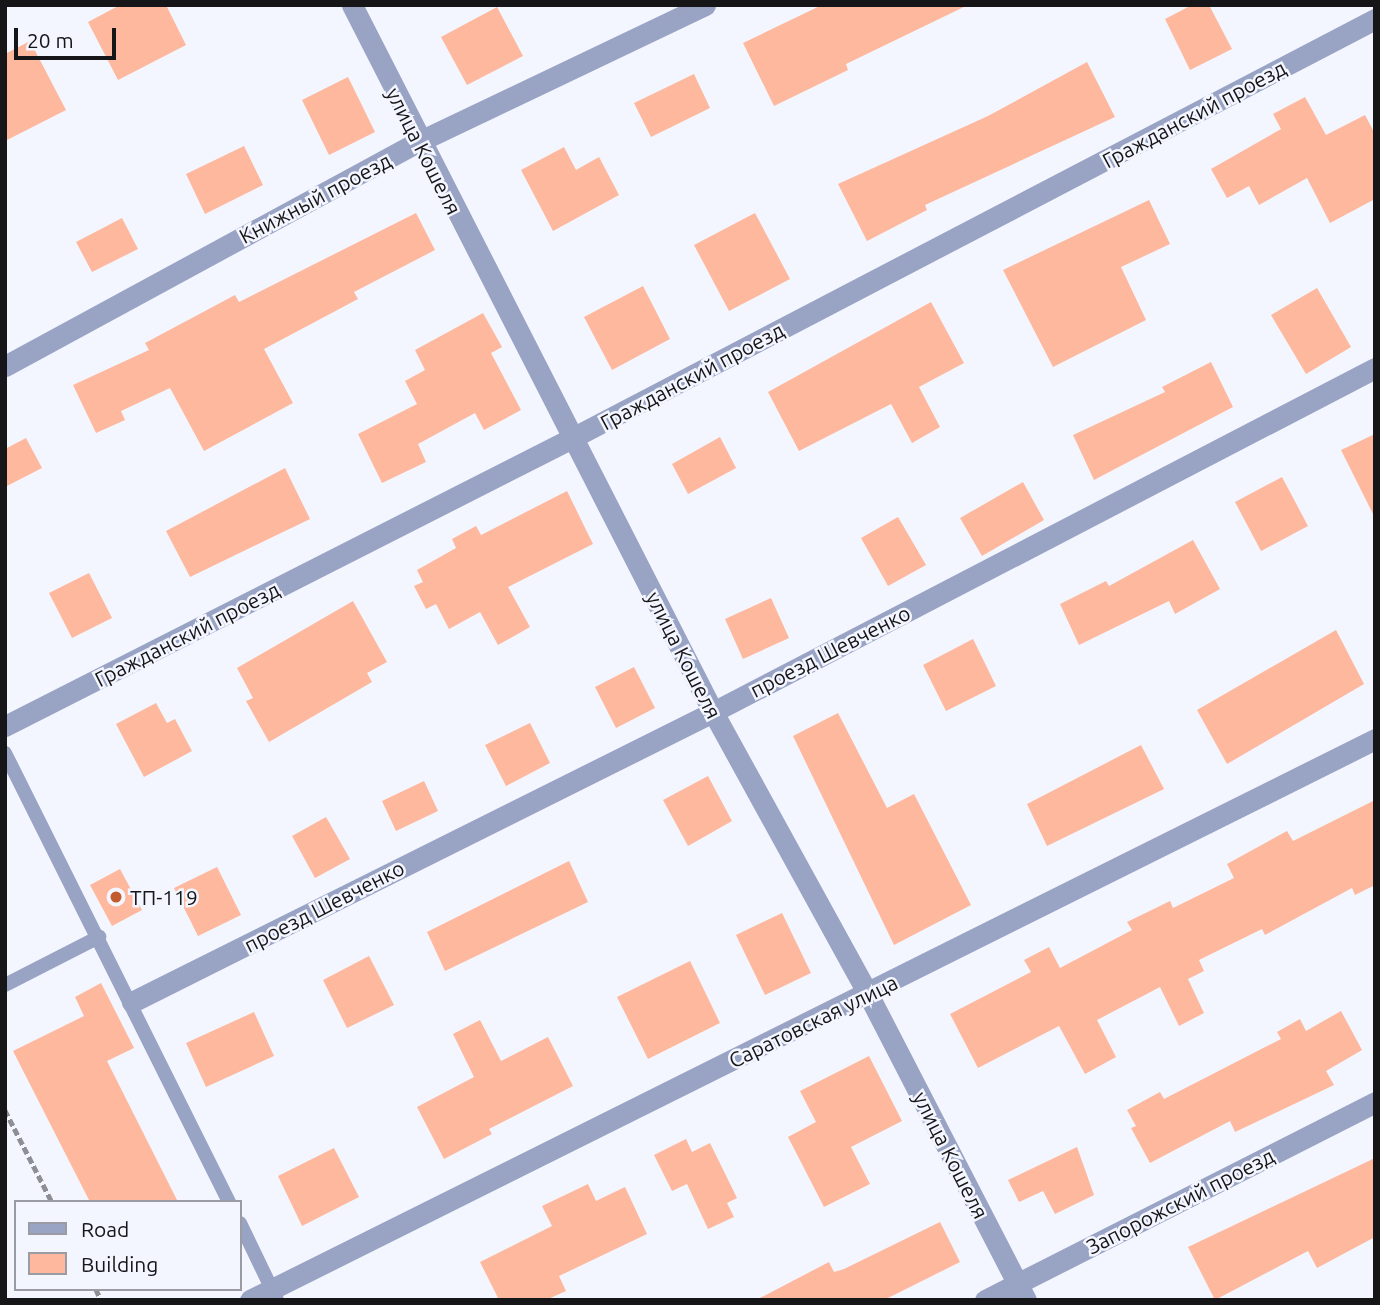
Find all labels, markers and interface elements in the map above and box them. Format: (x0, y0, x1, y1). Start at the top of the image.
scale bar (18, 14, 119, 58)
text: 20 m (27, 28, 74, 52)
street label: Гражданский проезд (1098, 55, 1290, 173)
street label: улица Кошеля (381, 83, 467, 219)
street label: Книжный проезд (235, 147, 395, 249)
street label: Гражданский проезд (596, 317, 788, 435)
street label: Гражданский проезд (90, 576, 284, 692)
street label: улица Кошеля (641, 587, 727, 723)
street label: проезд Шевченко (746, 600, 914, 702)
street label: проезд Шевченко (240, 855, 408, 957)
place label: ТП-119 (130, 884, 198, 910)
marker: ТП-119 (108, 889, 124, 905)
street label: Саратовская улица (724, 969, 902, 1073)
street label: улица Кошеля (908, 1087, 994, 1223)
street label: Запорожский проезд (1082, 1143, 1278, 1259)
legend (14, 1200, 242, 1291)
text: Road (81, 1217, 129, 1241)
text: Building (81, 1252, 158, 1276)

